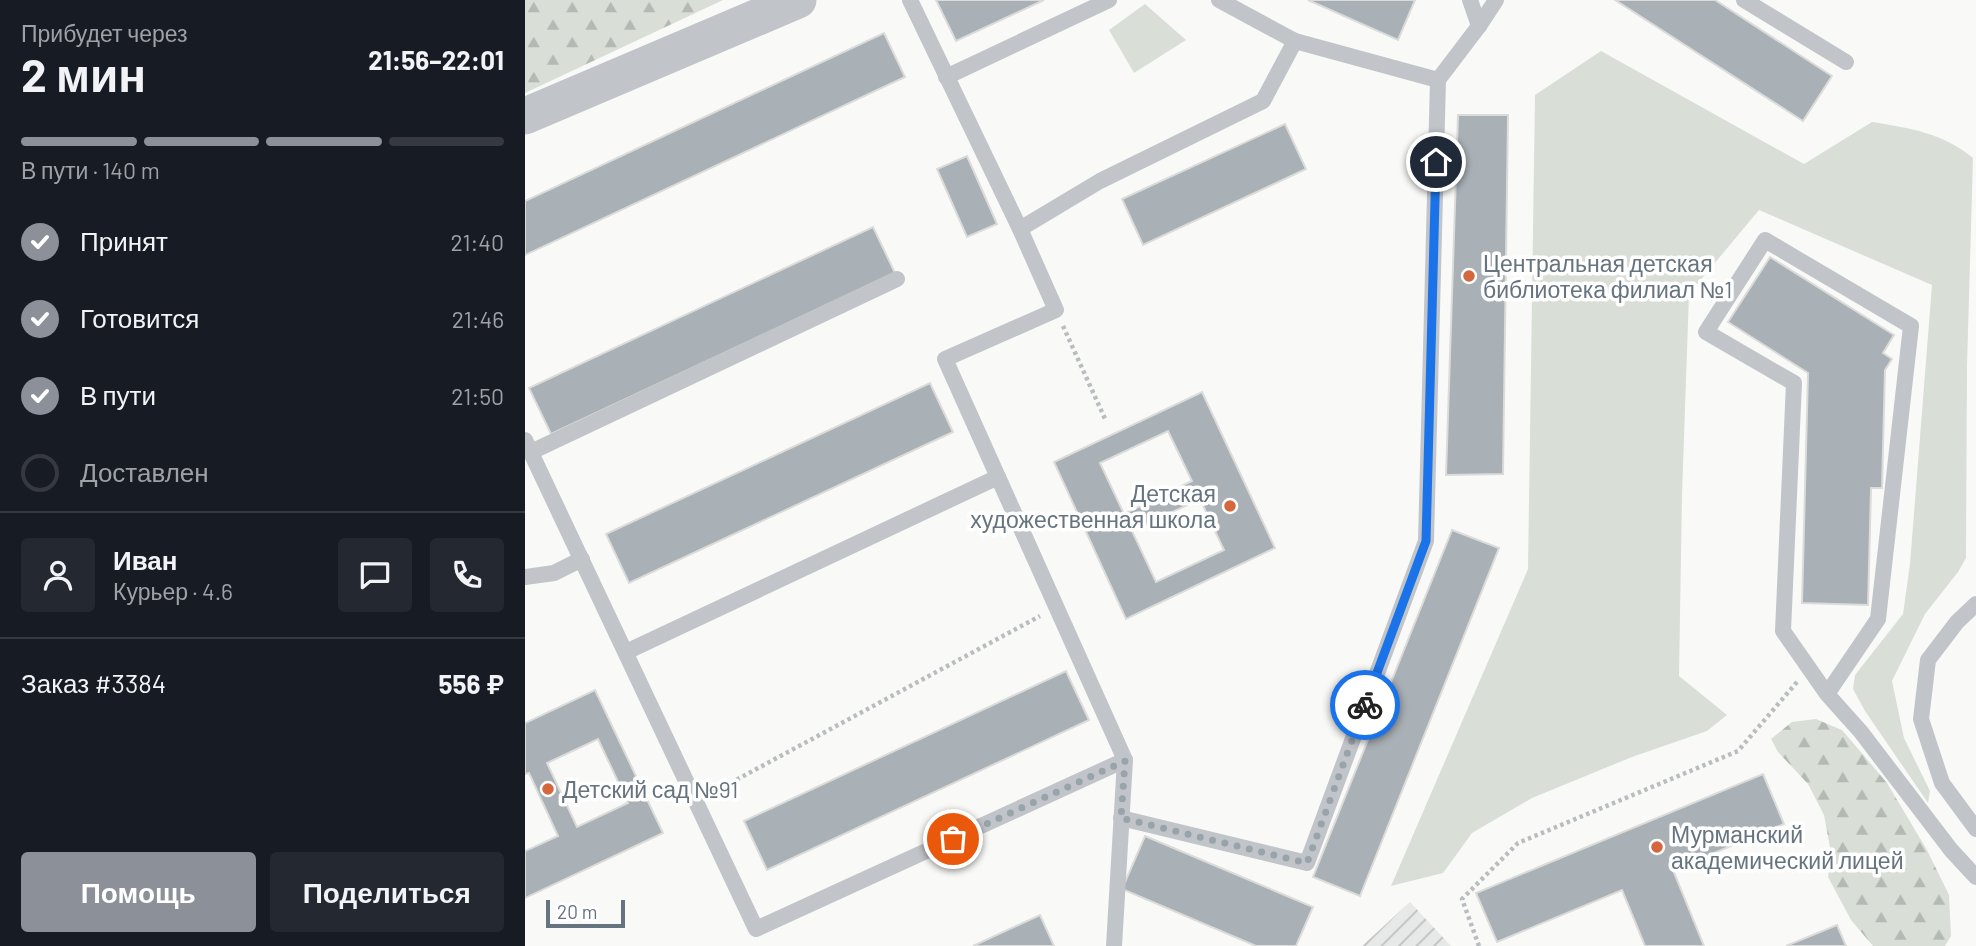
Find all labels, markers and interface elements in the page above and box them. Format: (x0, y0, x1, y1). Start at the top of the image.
text: Прибудет через (21, 19, 188, 47)
text: 21:56–22:01 (368, 44, 504, 75)
text: 2 мин (21, 46, 146, 101)
pin (1406, 132, 1466, 192)
icon: home (1417, 143, 1455, 181)
text: В пути · 140 m (21, 156, 160, 184)
icon: check (21, 223, 59, 261)
text: Принят (80, 225, 168, 256)
text: 21:40 (450, 228, 504, 256)
place label: Центральная детская библиотека филиал №1 (1483, 249, 1732, 303)
marker: Центральная детская библиотека филиал №1 (1461, 268, 1477, 284)
icon: check (21, 300, 59, 338)
text: Готовится (80, 302, 199, 333)
text: 21:46 (452, 305, 504, 333)
icon: check (21, 377, 59, 415)
text: В пути (80, 379, 156, 410)
text: 21:50 (451, 382, 504, 410)
text: Доставлен (80, 456, 209, 487)
place label: Детская художественная школа (970, 479, 1216, 533)
marker: Детская художественная школа (1222, 498, 1238, 514)
button: person (21, 538, 95, 612)
button: chat (338, 538, 412, 612)
button: phone (430, 538, 504, 612)
text: Иван (113, 544, 178, 575)
text: Курьер · 4.6 (113, 577, 233, 605)
text: Заказ #3384 (21, 667, 166, 698)
text: 556 ₽ (439, 668, 504, 699)
courier (1330, 670, 1400, 740)
icon: bike (1346, 686, 1384, 724)
place label: Детский сад №91 (562, 775, 738, 803)
marker: Детский сад №91 (540, 781, 556, 797)
pin (923, 809, 983, 869)
icon: bag (934, 820, 972, 858)
place label: Мурманский академический лицей (1671, 820, 1903, 874)
marker: Мурманский академический лицей (1649, 839, 1665, 855)
button: Помощь (21, 852, 256, 932)
button: Поделиться (270, 852, 504, 932)
scale bar (546, 897, 625, 929)
text: 20 m (557, 900, 597, 923)

